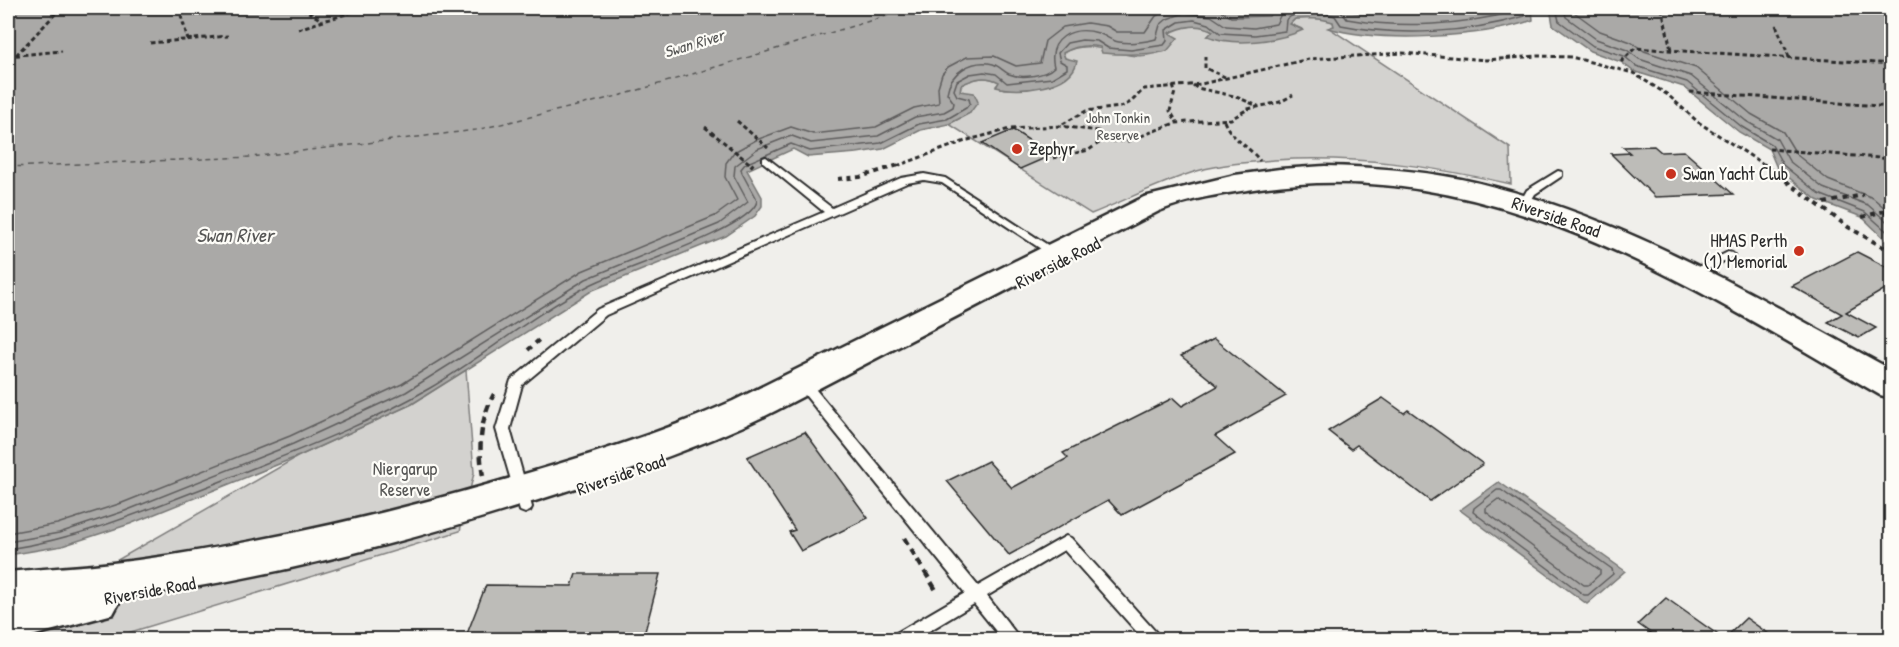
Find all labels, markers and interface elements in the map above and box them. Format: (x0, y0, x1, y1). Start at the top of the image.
water label: Swan River (661, 23, 728, 63)
park label: John Tonkin Reserve (1086, 107, 1150, 145)
place label: Zephyr (1029, 136, 1075, 161)
marker: Zephyr (1010, 142, 1024, 156)
place label: Swan Yacht Club (1683, 161, 1788, 186)
marker: Swan Yacht Club (1664, 167, 1678, 181)
street label: Riverside Road (1508, 190, 1604, 243)
water label: Swan River (196, 221, 276, 248)
place label: HMAS Perth (1) Memorial (1704, 228, 1787, 274)
street label: Riverside Road (1011, 230, 1105, 295)
marker: HMAS Perth (1) Memorial (1792, 244, 1806, 258)
street label: Riverside Road (573, 448, 669, 501)
park label: Niergarup Reserve (373, 456, 438, 502)
street label: Riverside Road (102, 570, 198, 611)

